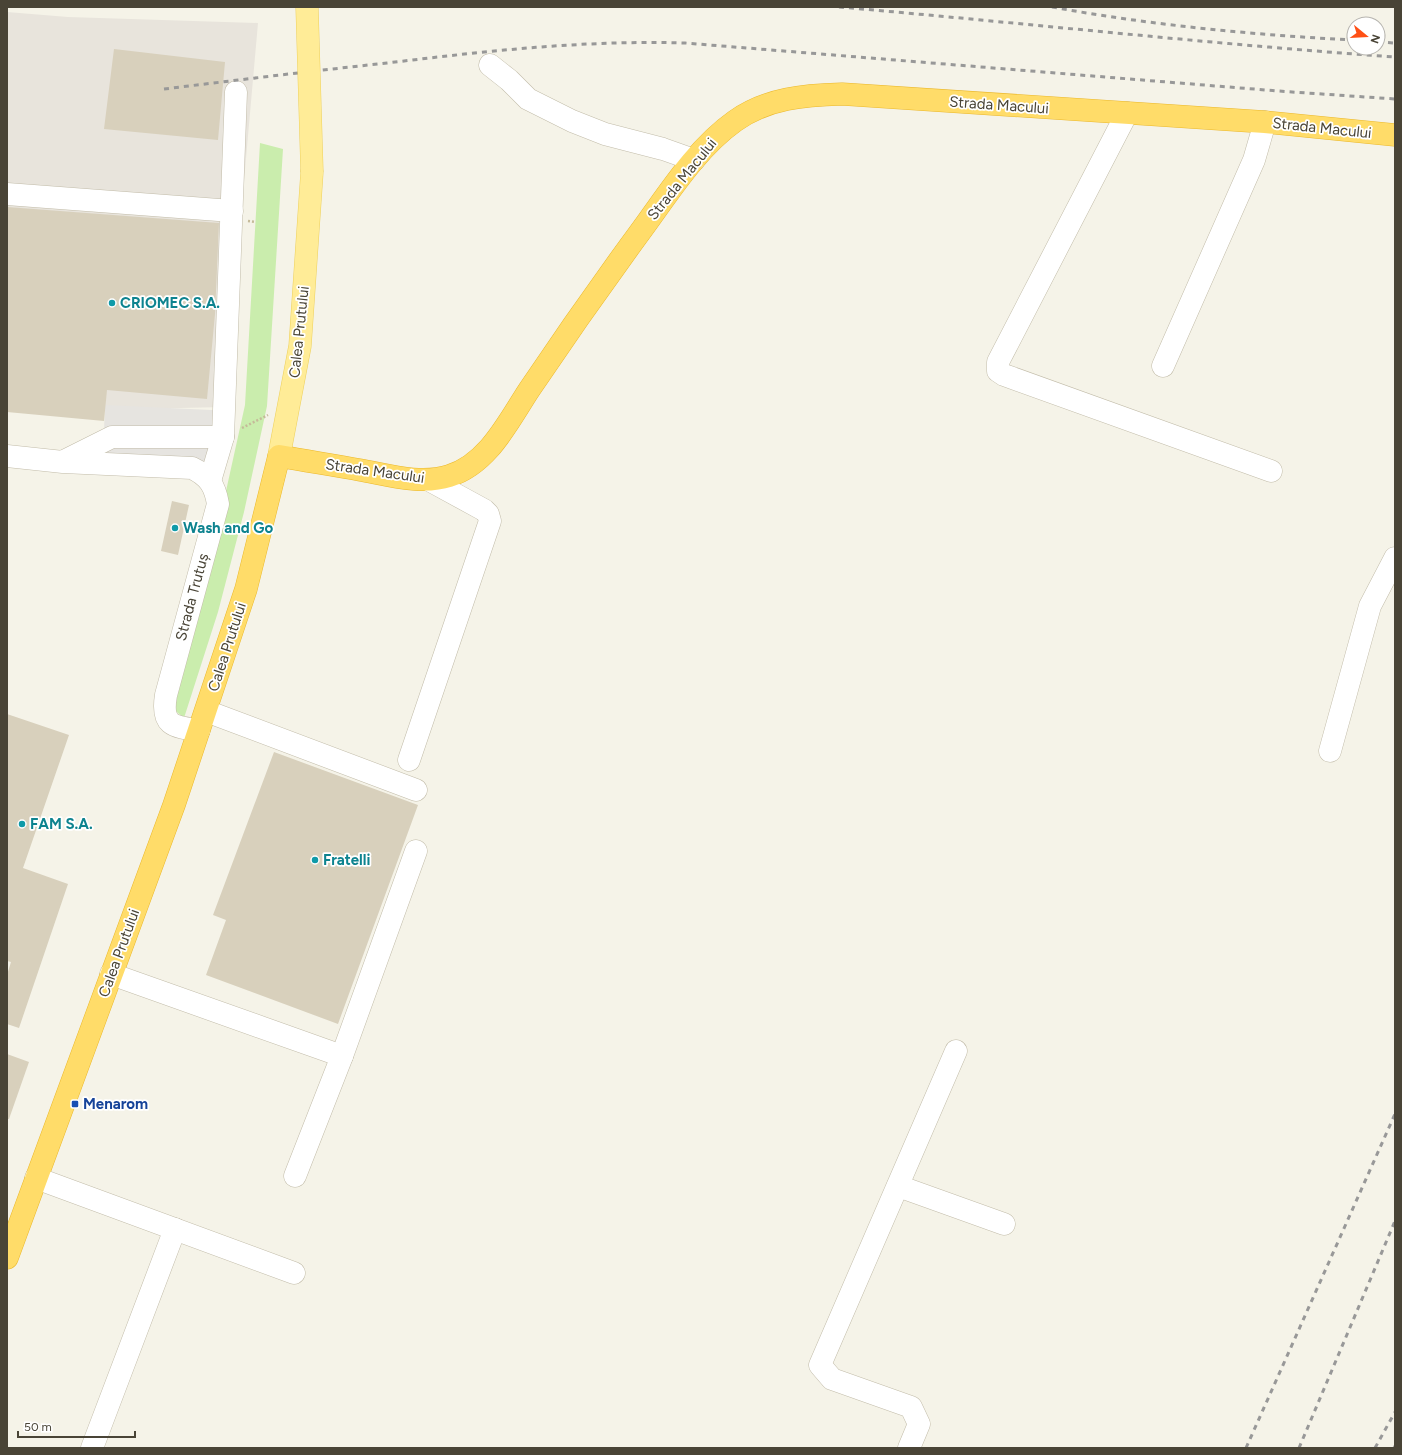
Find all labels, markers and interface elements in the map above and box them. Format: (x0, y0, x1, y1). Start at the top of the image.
north arrow (1346, 16, 1386, 56)
text: N (1368, 33, 1383, 45)
street label: Strada Macului (949, 93, 1049, 117)
street label: Strada Macului (1271, 114, 1373, 142)
street label: Strada Macului (644, 135, 720, 223)
street label: Calea Prutului (285, 285, 313, 379)
place label: CRIOMEC S.A. (120, 294, 220, 312)
marker: CRIOMEC S.A. (107, 298, 117, 308)
street label: Strada Macului (324, 455, 426, 487)
place label: Wash and Go (183, 519, 273, 537)
marker: Wash and Go (170, 523, 180, 533)
street label: Strada Trutuș (172, 551, 212, 643)
street label: Calea Prutului (204, 600, 250, 694)
place label: FAM S.A. (30, 815, 93, 833)
marker: FAM S.A. (17, 819, 27, 829)
place label: Fratelli (323, 851, 370, 869)
marker: Fratelli (310, 855, 320, 865)
street label: Calea Prutului (95, 906, 143, 1000)
place label: Menarom (83, 1095, 148, 1113)
marker: Menarom (70, 1099, 80, 1109)
scale bar (18, 1413, 135, 1439)
text: 50 m (24, 1420, 52, 1434)

